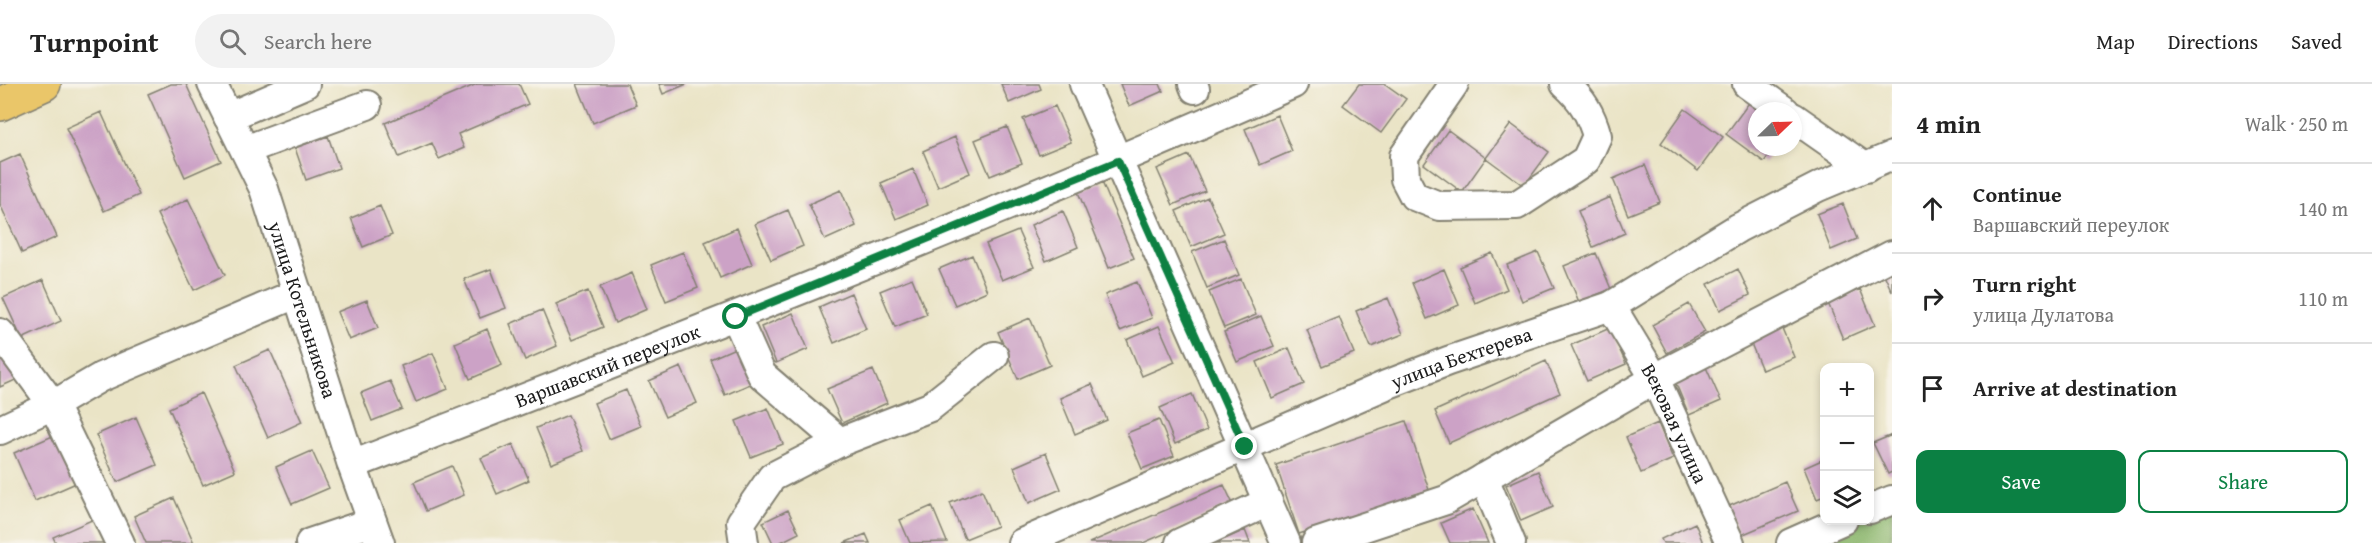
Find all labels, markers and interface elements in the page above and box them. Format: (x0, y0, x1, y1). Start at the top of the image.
search box (195, 14, 615, 68)
text: Turnpoint (30, 21, 159, 62)
icon: search (216, 25, 249, 58)
text: Search here (264, 25, 372, 57)
text: Map (2096, 26, 2135, 57)
text: Directions (2168, 26, 2258, 57)
text: Saved (2291, 26, 2342, 57)
north arrow (1748, 102, 1802, 156)
text: 4 min (1916, 104, 1981, 143)
text: Walk · 250 m (2245, 109, 2348, 138)
text: Continue (1973, 178, 2062, 210)
icon: ahead (1916, 192, 1949, 225)
text: 140 m (2298, 194, 2348, 223)
text: Варшавский переулок (1973, 210, 2169, 239)
street label: улица Котельникова (261, 217, 345, 402)
text: Turn right (1973, 268, 2076, 300)
icon: right (1916, 282, 1949, 315)
text: 110 m (2298, 284, 2348, 313)
text: улица Дулатова (1973, 300, 2114, 329)
route start (722, 303, 748, 329)
street label: Варшавский переулок (511, 316, 705, 415)
street label: улица Бехтерева (1385, 319, 1536, 396)
street label: Вековая улица (1635, 358, 1716, 488)
map controls (1820, 363, 1874, 525)
button: + (1820, 363, 1874, 417)
icon: arrive (1916, 372, 1949, 405)
text: Arrive at destination (1973, 372, 2177, 404)
button: − (1820, 417, 1874, 471)
route end (1231, 433, 1257, 459)
button: Save (1916, 450, 2126, 513)
button: Share (2138, 450, 2348, 513)
button: layers (1820, 471, 1874, 525)

